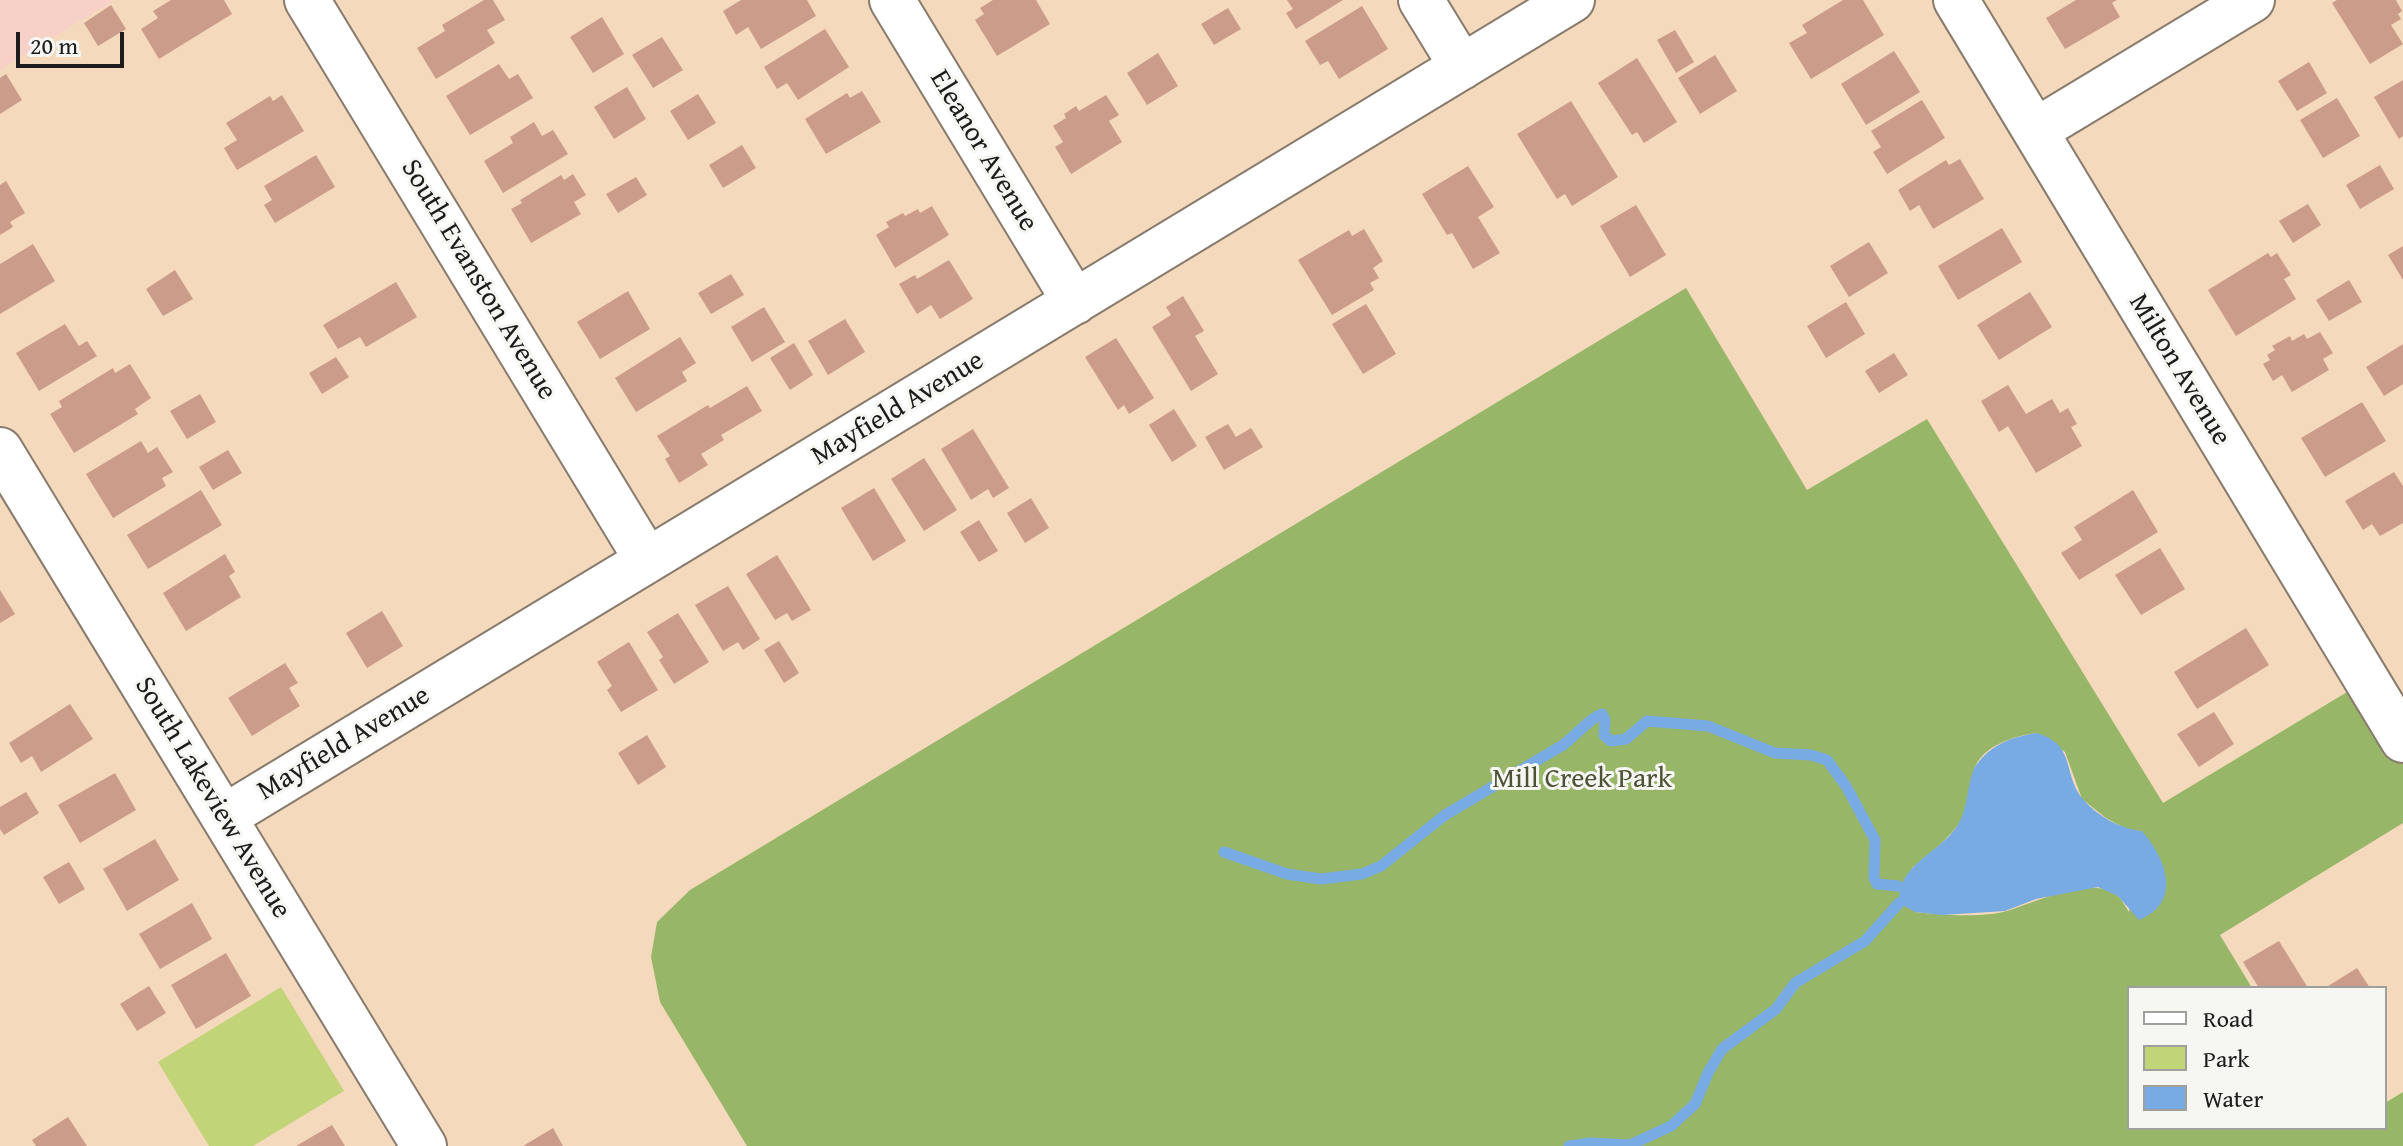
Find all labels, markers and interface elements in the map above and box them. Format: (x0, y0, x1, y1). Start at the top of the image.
scale bar (20, 16, 128, 66)
text: 20 m (30, 28, 78, 63)
street label: Eleanor Avenue (922, 64, 1044, 238)
street label: South Evanston Avenue (393, 154, 563, 406)
street label: Milton Avenue (2121, 288, 2237, 452)
street label: Mayfield Avenue (806, 344, 990, 474)
street label: South Lakeview Avenue (127, 671, 297, 925)
street label: Mayfield Avenue (252, 679, 436, 809)
park label: Mill Creek Park (1492, 763, 1672, 797)
legend (2127, 986, 2387, 1130)
text: Road (2203, 1001, 2253, 1036)
text: Park (2203, 1041, 2249, 1076)
text: Water (2203, 1081, 2263, 1116)

